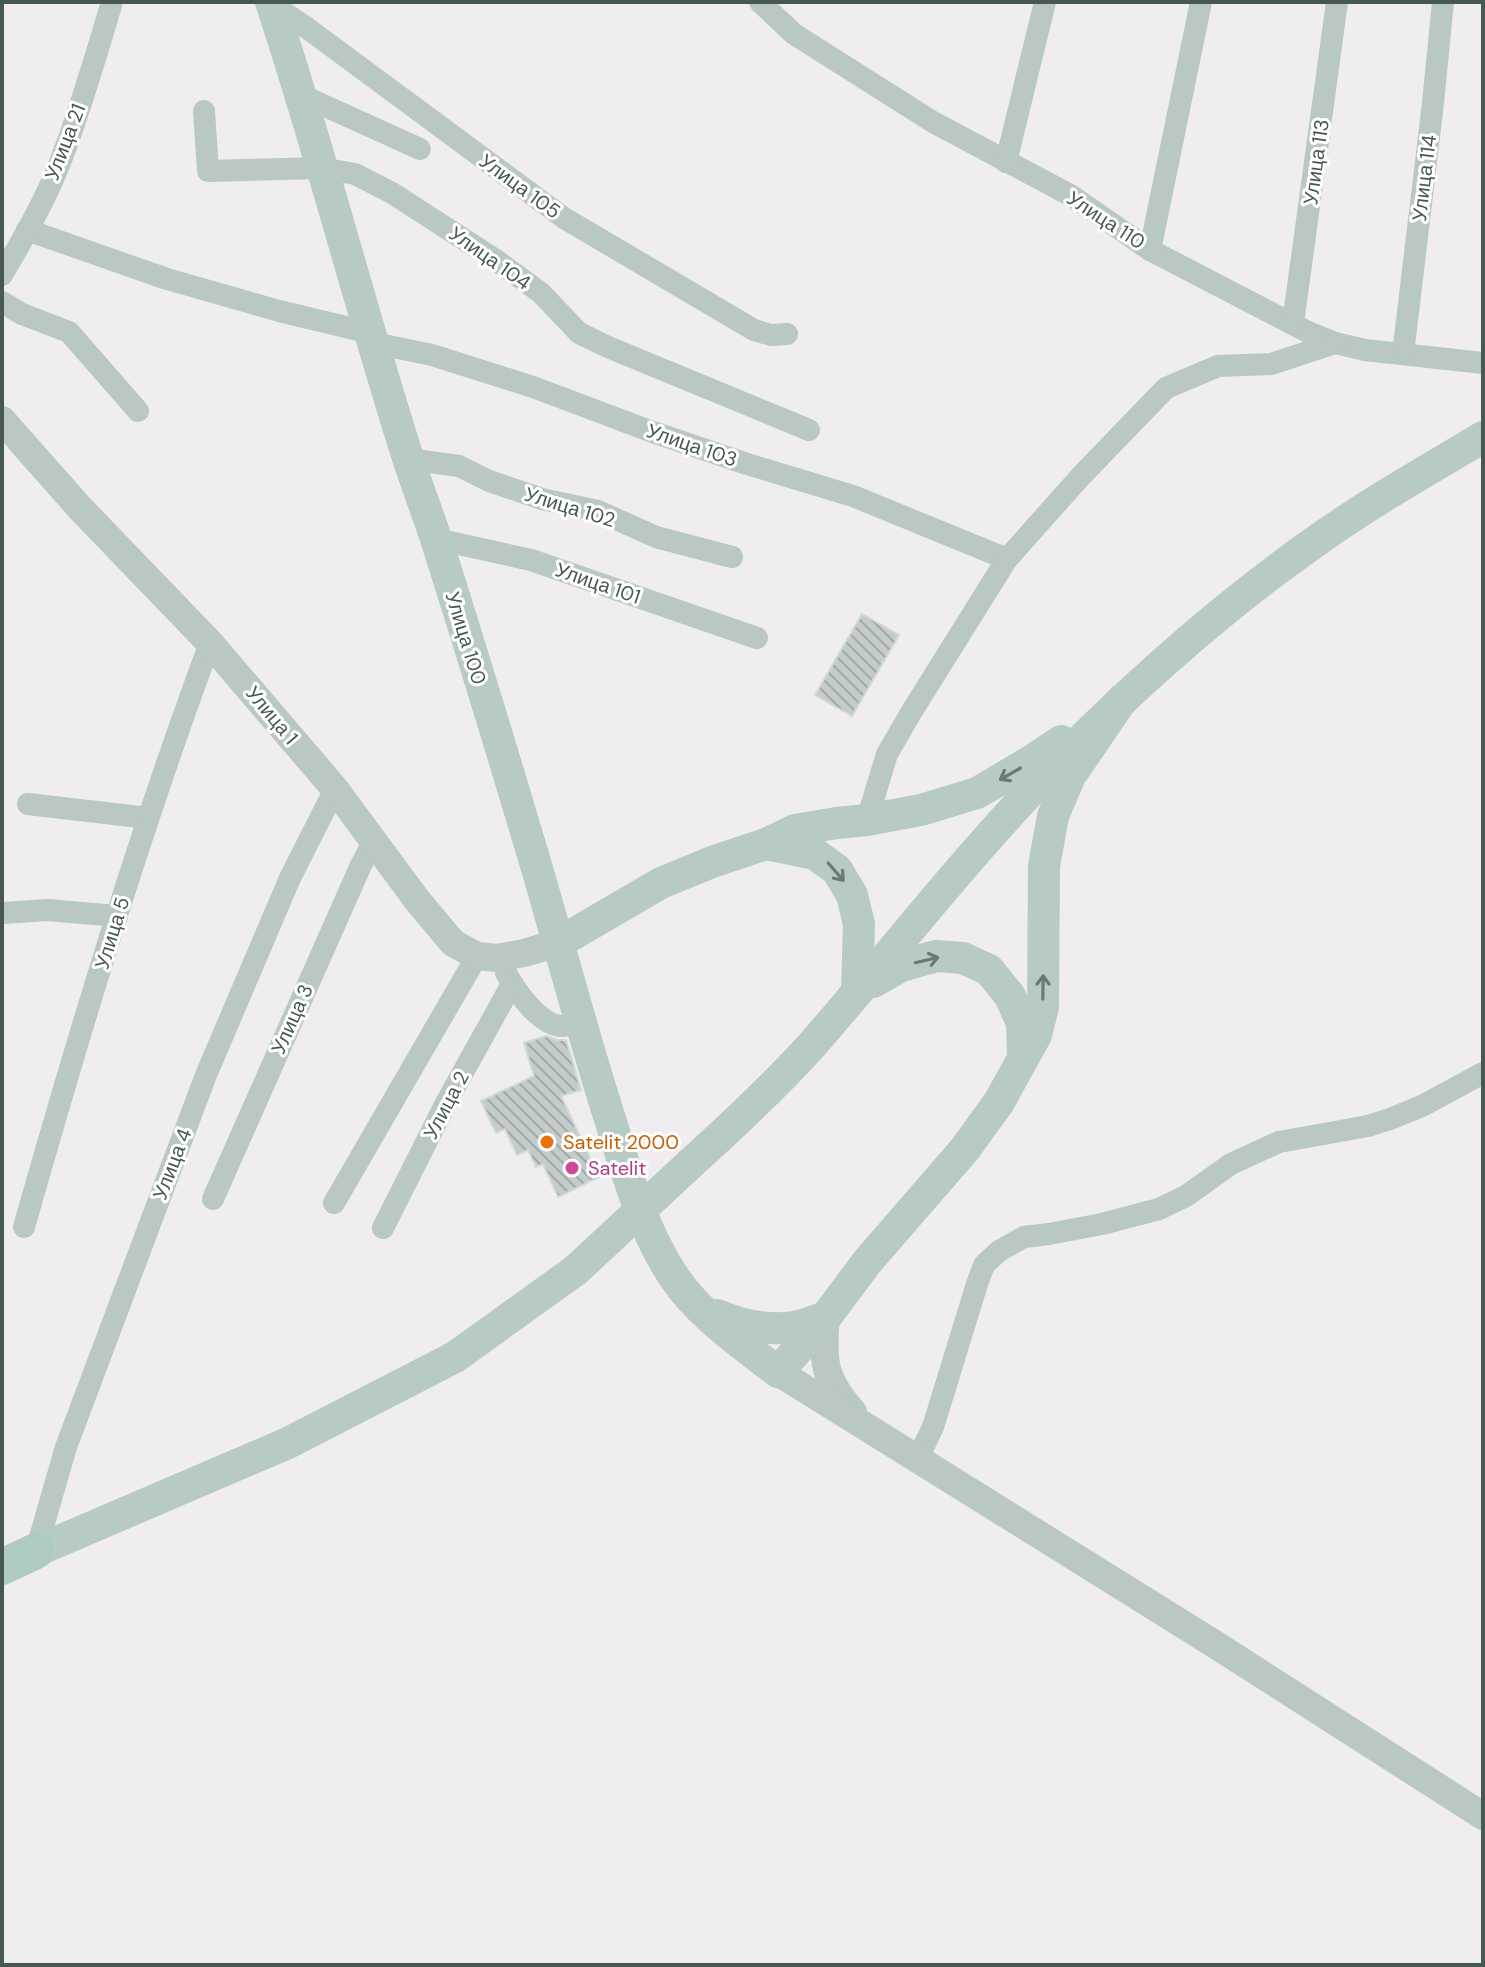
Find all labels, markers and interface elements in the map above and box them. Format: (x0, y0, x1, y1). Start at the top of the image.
street label: Улица 21 (39, 100, 91, 184)
street label: Улица 113 (1297, 117, 1335, 207)
street label: Улица 114 (1406, 133, 1442, 223)
street label: Улица 105 (474, 148, 566, 224)
street label: Улица 110 (1062, 185, 1150, 255)
street label: Улица 104 (444, 220, 536, 296)
street label: Улица 103 (643, 417, 741, 473)
street label: Улица 102 (522, 481, 618, 533)
street label: Улица 101 (552, 556, 644, 610)
street label: Улица 100 (440, 588, 492, 688)
street label: Улица 1 (240, 680, 304, 750)
one-way arrow (999, 766, 1022, 782)
one-way arrow (827, 862, 845, 882)
street label: Улица 5 (89, 894, 135, 972)
one-way arrow (913, 951, 939, 966)
one-way arrow (1036, 974, 1051, 1001)
street label: Улица 3 (265, 980, 319, 1058)
street label: Улица 2 (417, 1066, 475, 1144)
street label: Улица 4 (147, 1125, 197, 1203)
place label: Satelit 2000 (563, 1129, 679, 1155)
marker: Satelit 2000 (538, 1133, 556, 1151)
place label: Satelit (588, 1155, 646, 1181)
marker: Satelit (563, 1159, 581, 1177)

